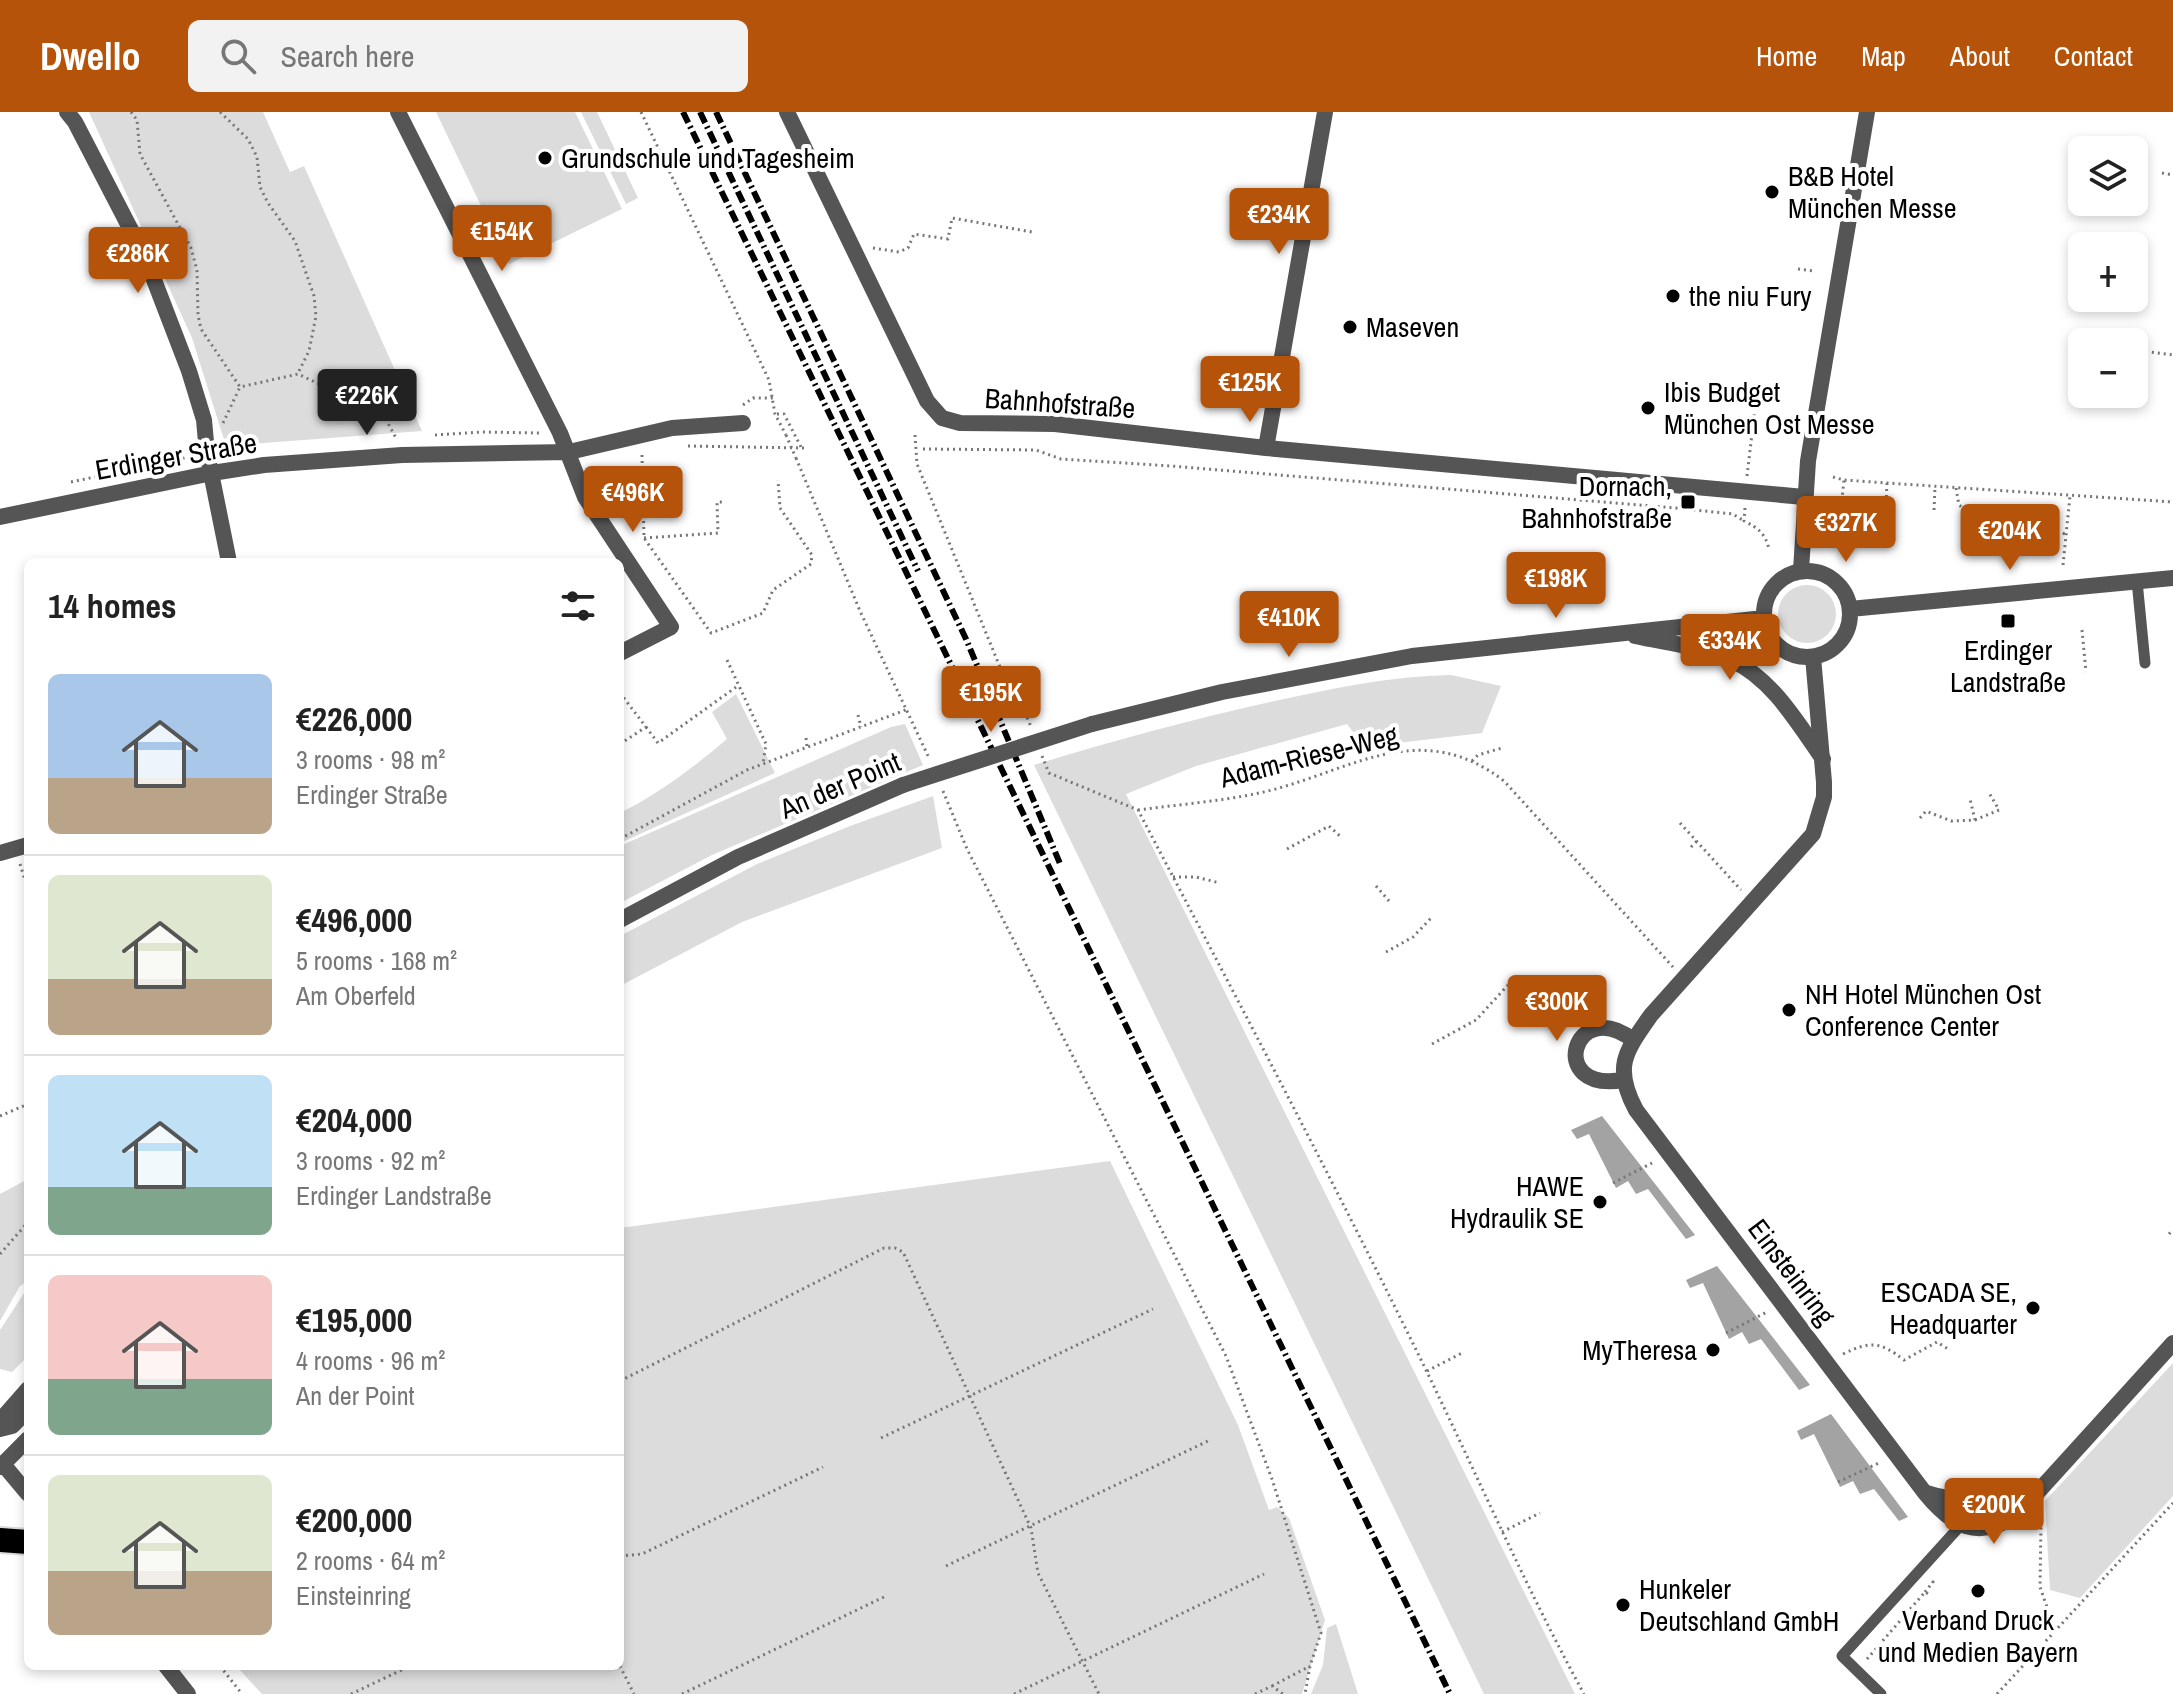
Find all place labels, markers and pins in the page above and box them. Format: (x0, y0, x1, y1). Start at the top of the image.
place label: Grundschule und Tagesheim (561, 139, 855, 177)
marker: Grundschule und Tagesheim (536, 149, 554, 167)
place label: B&B Hotel München Messe (1788, 157, 1956, 227)
marker: B&B Hotel München Messe (1763, 183, 1781, 201)
pin: €234K (1223, 188, 1335, 256)
pin: €154K (446, 205, 558, 273)
pin: €286K (82, 227, 194, 295)
place label: the niu Fury (1689, 277, 1812, 315)
marker: the niu Fury (1664, 287, 1682, 305)
place label: Maseven (1366, 308, 1459, 346)
marker: Maseven (1341, 318, 1359, 336)
pin: €125K (1194, 356, 1306, 424)
pin: €226K (311, 369, 423, 437)
place label: Ibis Budget München Ost Messe (1664, 373, 1875, 443)
marker: Ibis Budget München Ost Messe (1639, 399, 1657, 417)
pin: €496K (577, 466, 689, 534)
place label: Dornach, Bahnhofstraße (1521, 467, 1672, 537)
marker: Dornach, Bahnhofstraße (1679, 493, 1697, 511)
pin: €327K (1790, 496, 1902, 564)
pin: €204K (1954, 504, 2066, 572)
pin: €198K (1500, 552, 1612, 620)
pin: €410K (1233, 591, 1345, 659)
marker: Erdinger Landstraße (1999, 612, 2017, 630)
pin: €334K (1674, 614, 1786, 682)
place label: Erdinger Landstraße (1950, 631, 2066, 701)
pin: €195K (935, 666, 1047, 734)
pin: €300K (1501, 975, 1613, 1043)
place label: NH Hotel München Ost Conference Center (1805, 975, 2041, 1045)
marker: NH Hotel München Ost Conference Center (1780, 1001, 1798, 1019)
place label: HAWE Hydraulik SE (1450, 1167, 1584, 1237)
marker: HAWE Hydraulik SE (1591, 1193, 1609, 1211)
place label: ESCADA SE, Headquarter (1880, 1273, 2017, 1343)
marker: ESCADA SE, Headquarter (2024, 1299, 2042, 1317)
place label: MyTheresa (1582, 1331, 1697, 1369)
marker: MyTheresa (1704, 1341, 1722, 1359)
pin: €200K (1938, 1478, 2050, 1546)
place label: Hunkeler Deutschland GmbH (1639, 1570, 1839, 1640)
marker: Verband Druck und Medien Bayern (1969, 1582, 1987, 1600)
marker: Hunkeler Deutschland GmbH (1614, 1596, 1632, 1614)
place label: Verband Druck und Medien Bayern (1878, 1601, 2078, 1671)

